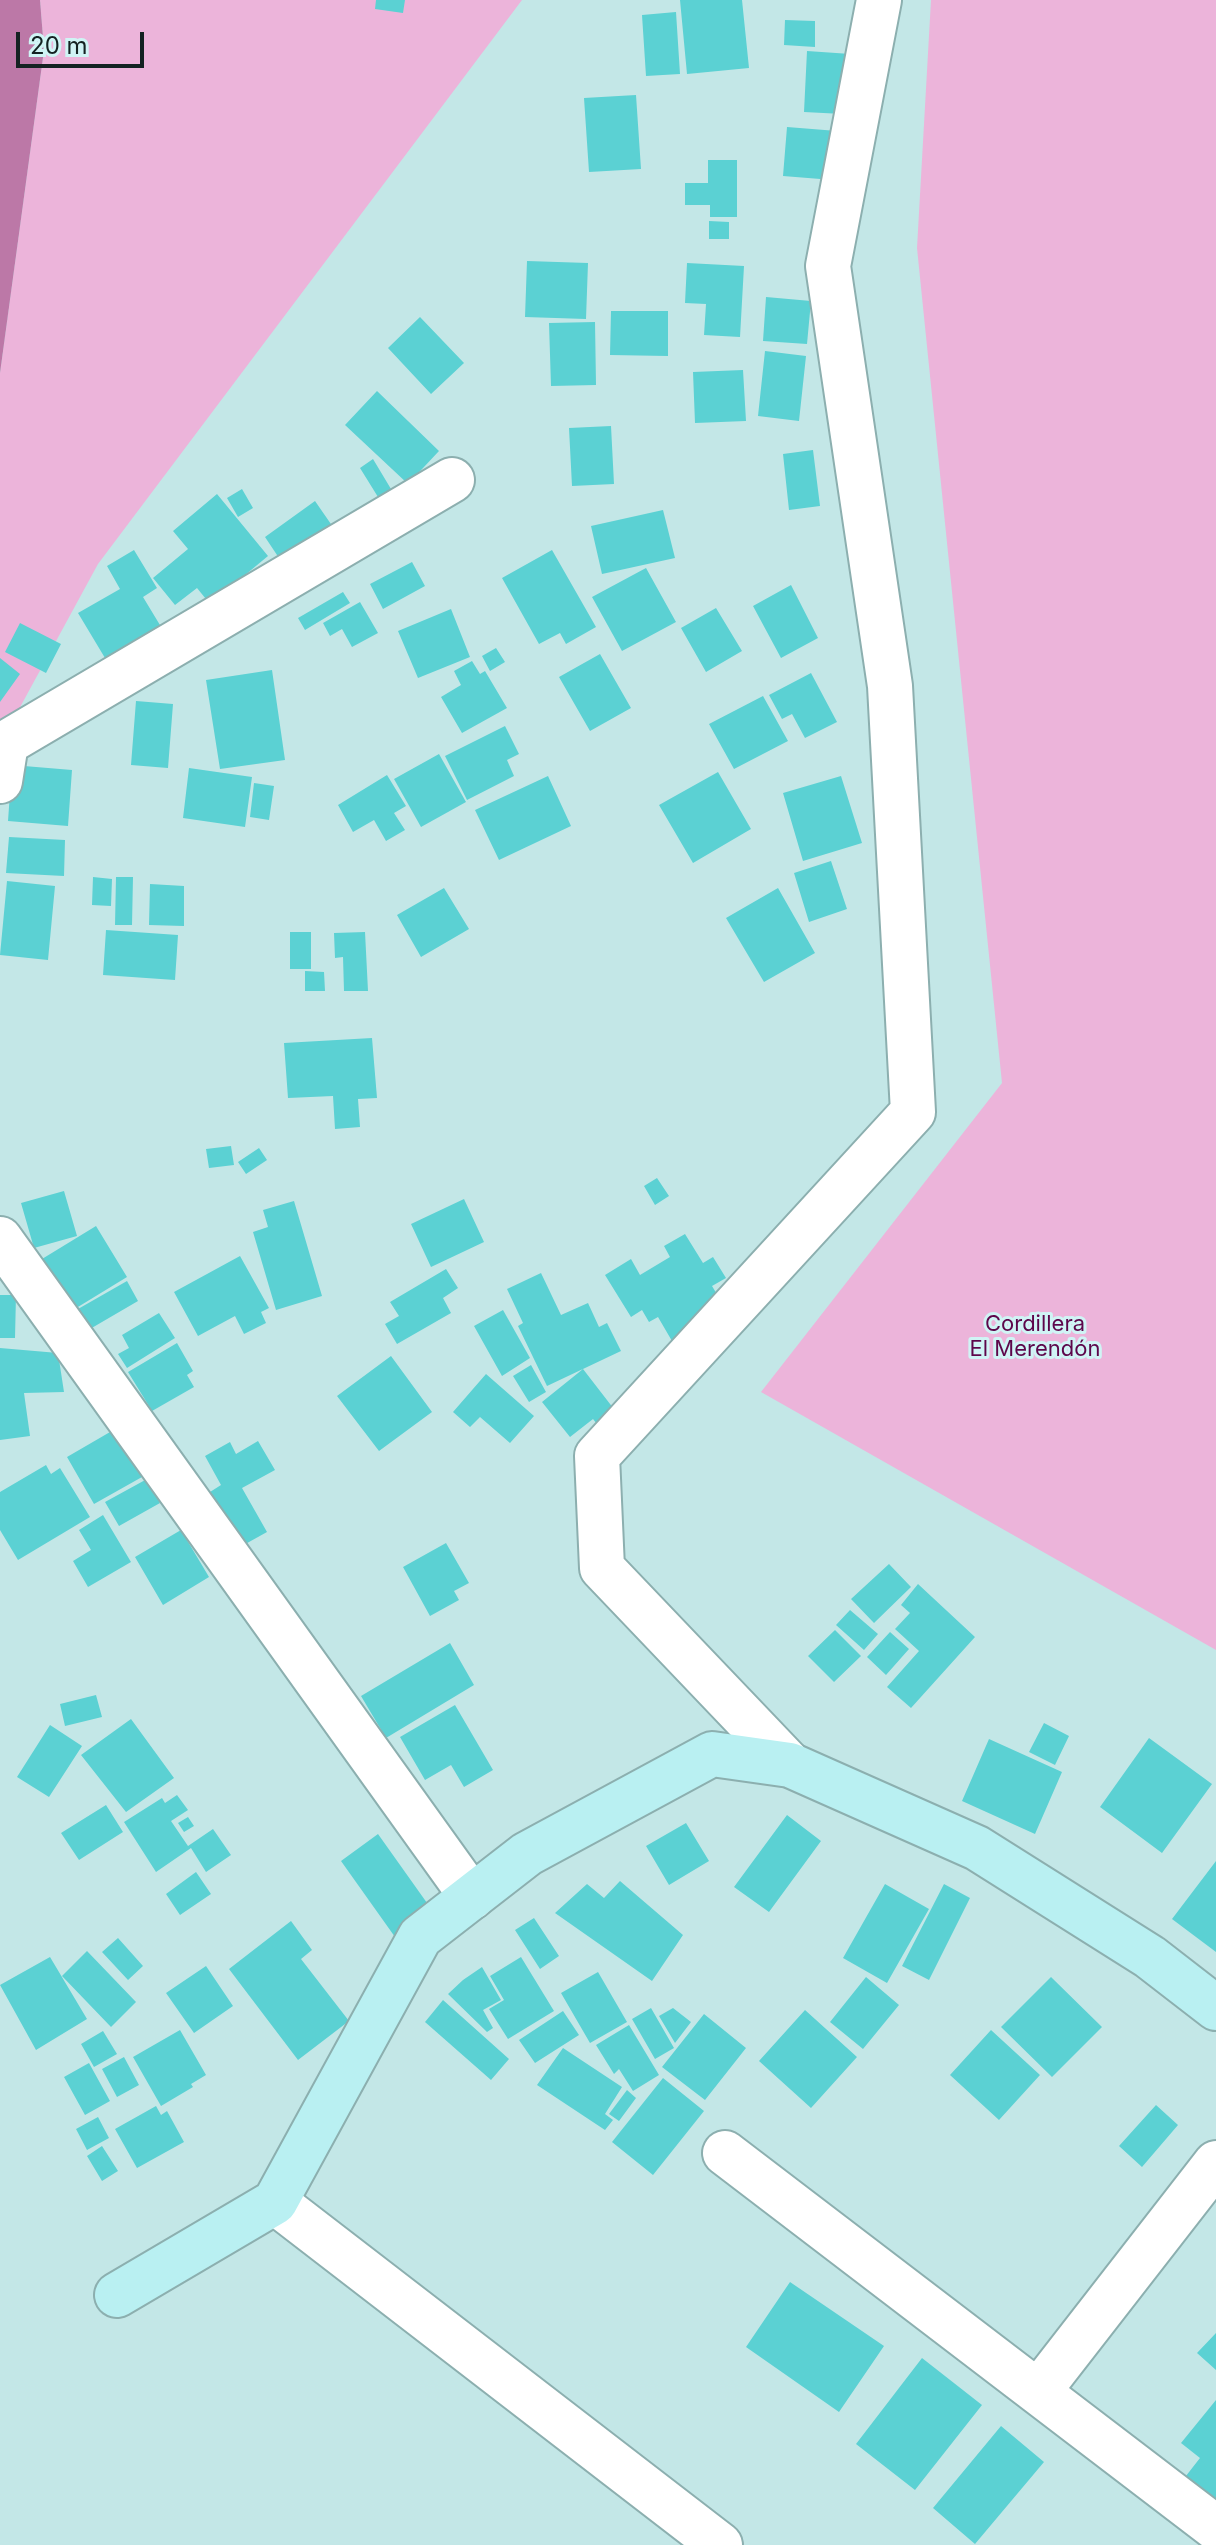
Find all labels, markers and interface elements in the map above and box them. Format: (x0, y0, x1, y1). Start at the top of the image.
scale bar (20, 16, 148, 66)
text: 20 m (30, 31, 88, 60)
park label: Cordillera El Merendón (970, 1311, 1100, 1362)

